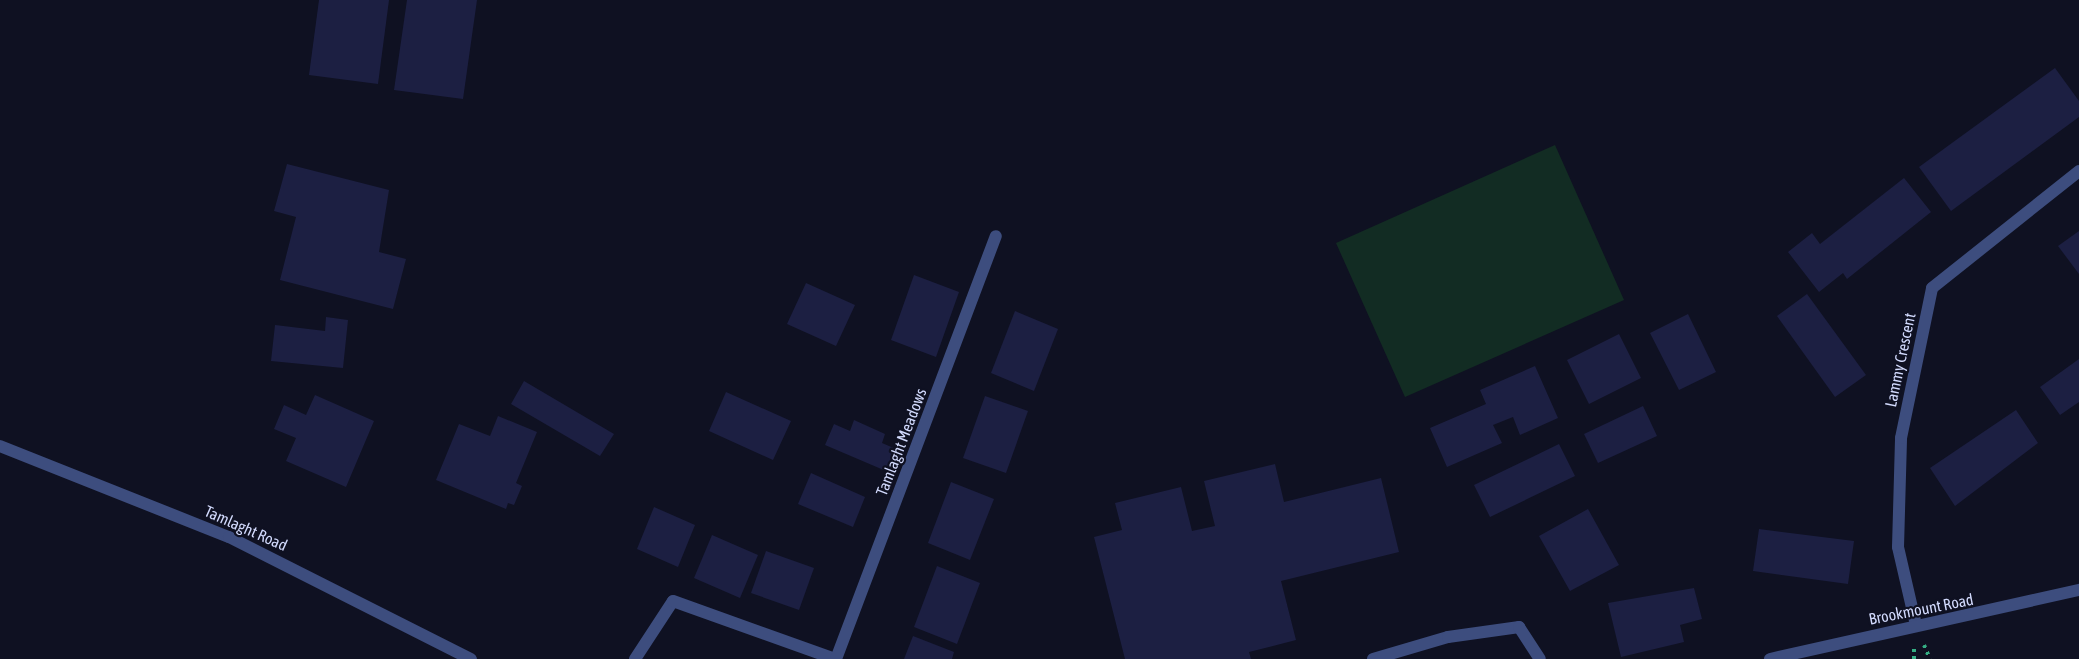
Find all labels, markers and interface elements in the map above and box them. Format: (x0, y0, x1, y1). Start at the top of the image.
street label: Lammy Crescent (1881, 311, 1919, 409)
street label: Tamlaght Meadows (872, 386, 930, 498)
street label: Tamlaght Road (202, 501, 290, 555)
street label: Brookmount Road (1867, 589, 1975, 629)

